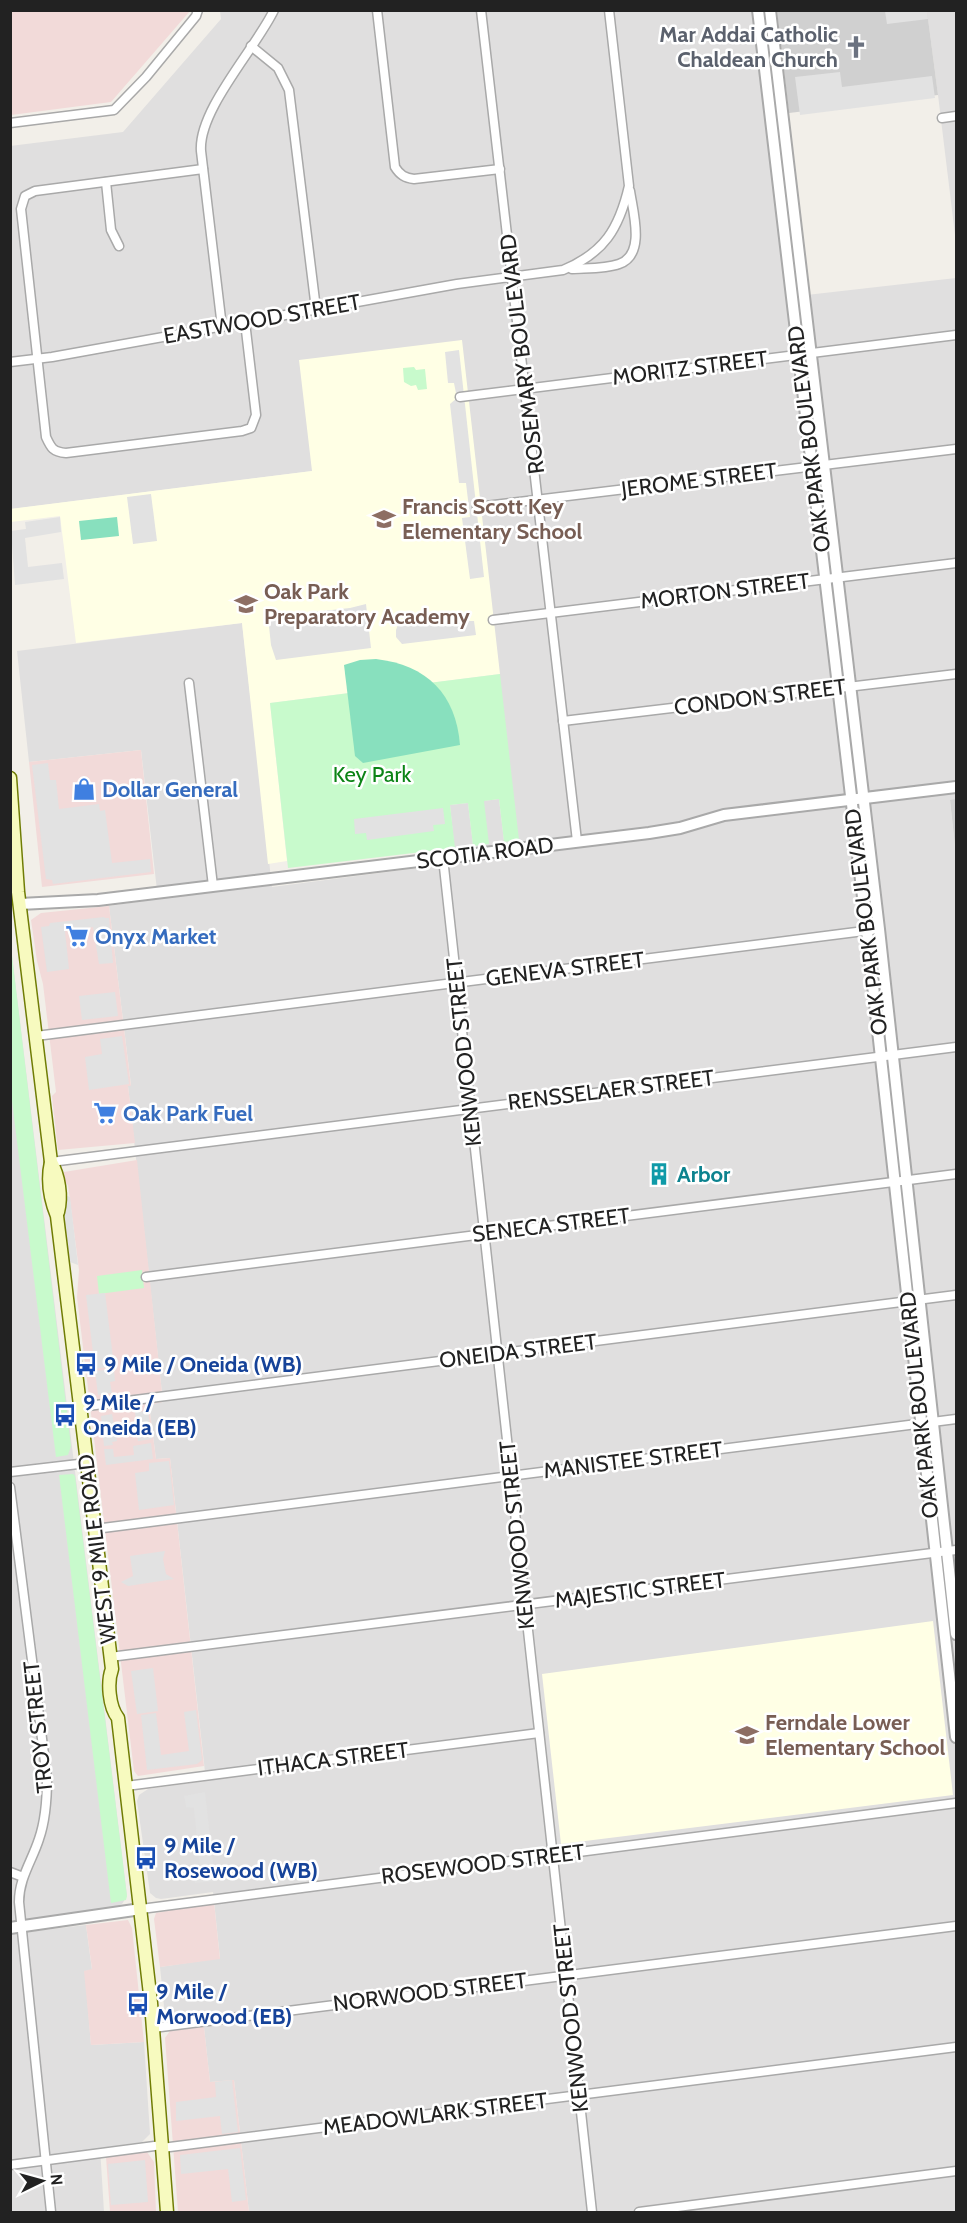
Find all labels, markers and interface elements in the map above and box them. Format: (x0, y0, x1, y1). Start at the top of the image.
place label: Mar Addai Catholic Chaldean Church (659, 21, 838, 73)
church icon: Mar Addai Catholic Chaldean Church (843, 34, 869, 60)
street label: ROSEMARY BOULEVARD (494, 233, 550, 475)
street label: EASTWOOD STREET (161, 288, 363, 350)
street label: OAK PARK BOULEVARD (782, 324, 836, 554)
street label: MORITZ STREET (611, 345, 769, 391)
street label: JEROME STREET (619, 457, 779, 503)
place label: Francis Scott Key Elementary School (402, 493, 582, 545)
school or university icon: Francis Scott Key Elementary School (371, 506, 397, 532)
street label: MORTON STREET (639, 567, 811, 615)
place label: Oak Park Preparatory Academy (264, 578, 470, 630)
school or university icon: Oak Park Preparatory Academy (233, 591, 259, 617)
street label: CONDON STREET (672, 673, 848, 721)
park label: Key Park (333, 761, 411, 788)
shop icon: Dollar General (71, 776, 97, 802)
place label: Dollar General (102, 776, 238, 803)
street label: OAK PARK BOULEVARD (839, 807, 893, 1037)
street label: SCOTIA ROAD (415, 831, 555, 875)
supermarket icon: Onyx Market (64, 923, 90, 949)
place label: Onyx Market (95, 923, 217, 950)
street label: GENEVA STREET (484, 946, 646, 992)
street label: KENWOOD STREET (441, 956, 487, 1148)
street label: RENSSELAER STREET (506, 1064, 716, 1116)
supermarket icon: Oak Park Fuel (92, 1100, 118, 1126)
place label: Oak Park Fuel (123, 1100, 253, 1127)
building icon: Arbor (646, 1161, 672, 1187)
place label: Arbor (677, 1161, 731, 1188)
street label: SENECA STREET (471, 1202, 632, 1248)
street label: OAK PARK BOULEVARD (894, 1290, 944, 1520)
street label: ONEIDA STREET (438, 1328, 599, 1374)
bus stop icon: 9 Mile / Oneida (WB) (73, 1351, 99, 1377)
place label: 9 Mile / Oneida (WB) (104, 1351, 302, 1378)
place label: 9 Mile / Oneida (EB) (83, 1389, 197, 1441)
bus stop icon: 9 Mile / Oneida (EB) (52, 1402, 78, 1428)
street label: MANISTEE STREET (542, 1436, 724, 1484)
street label: KENWOOD STREET (494, 1439, 540, 1631)
street label: WEST 9 MILE ROAD (72, 1453, 122, 1645)
street label: MAJESTIC STREET (553, 1566, 727, 1614)
street label: TROY STREET (18, 1659, 58, 1794)
place label: Ferndale Lower Elementary School (765, 1709, 945, 1761)
school or university icon: Ferndale Lower Elementary School (734, 1722, 760, 1748)
street label: ITHACA STREET (256, 1736, 410, 1782)
place label: 9 Mile / Rosewood (WB) (164, 1832, 318, 1884)
street label: ROSEWOOD STREET (380, 1838, 586, 1890)
bus stop icon: 9 Mile / Rosewood (WB) (133, 1845, 159, 1871)
street label: KENWOOD STREET (548, 1922, 594, 2114)
street label: NORWOOD STREET (332, 1967, 529, 2017)
place label: 9 Mile / Morwood (EB) (156, 1978, 292, 2030)
bus stop icon: 9 Mile / Morwood (EB) (125, 1991, 151, 2017)
street label: MEADOWLARK STREET (321, 2087, 549, 2141)
north arrow (12, 2151, 72, 2211)
text: N (46, 2173, 66, 2186)

